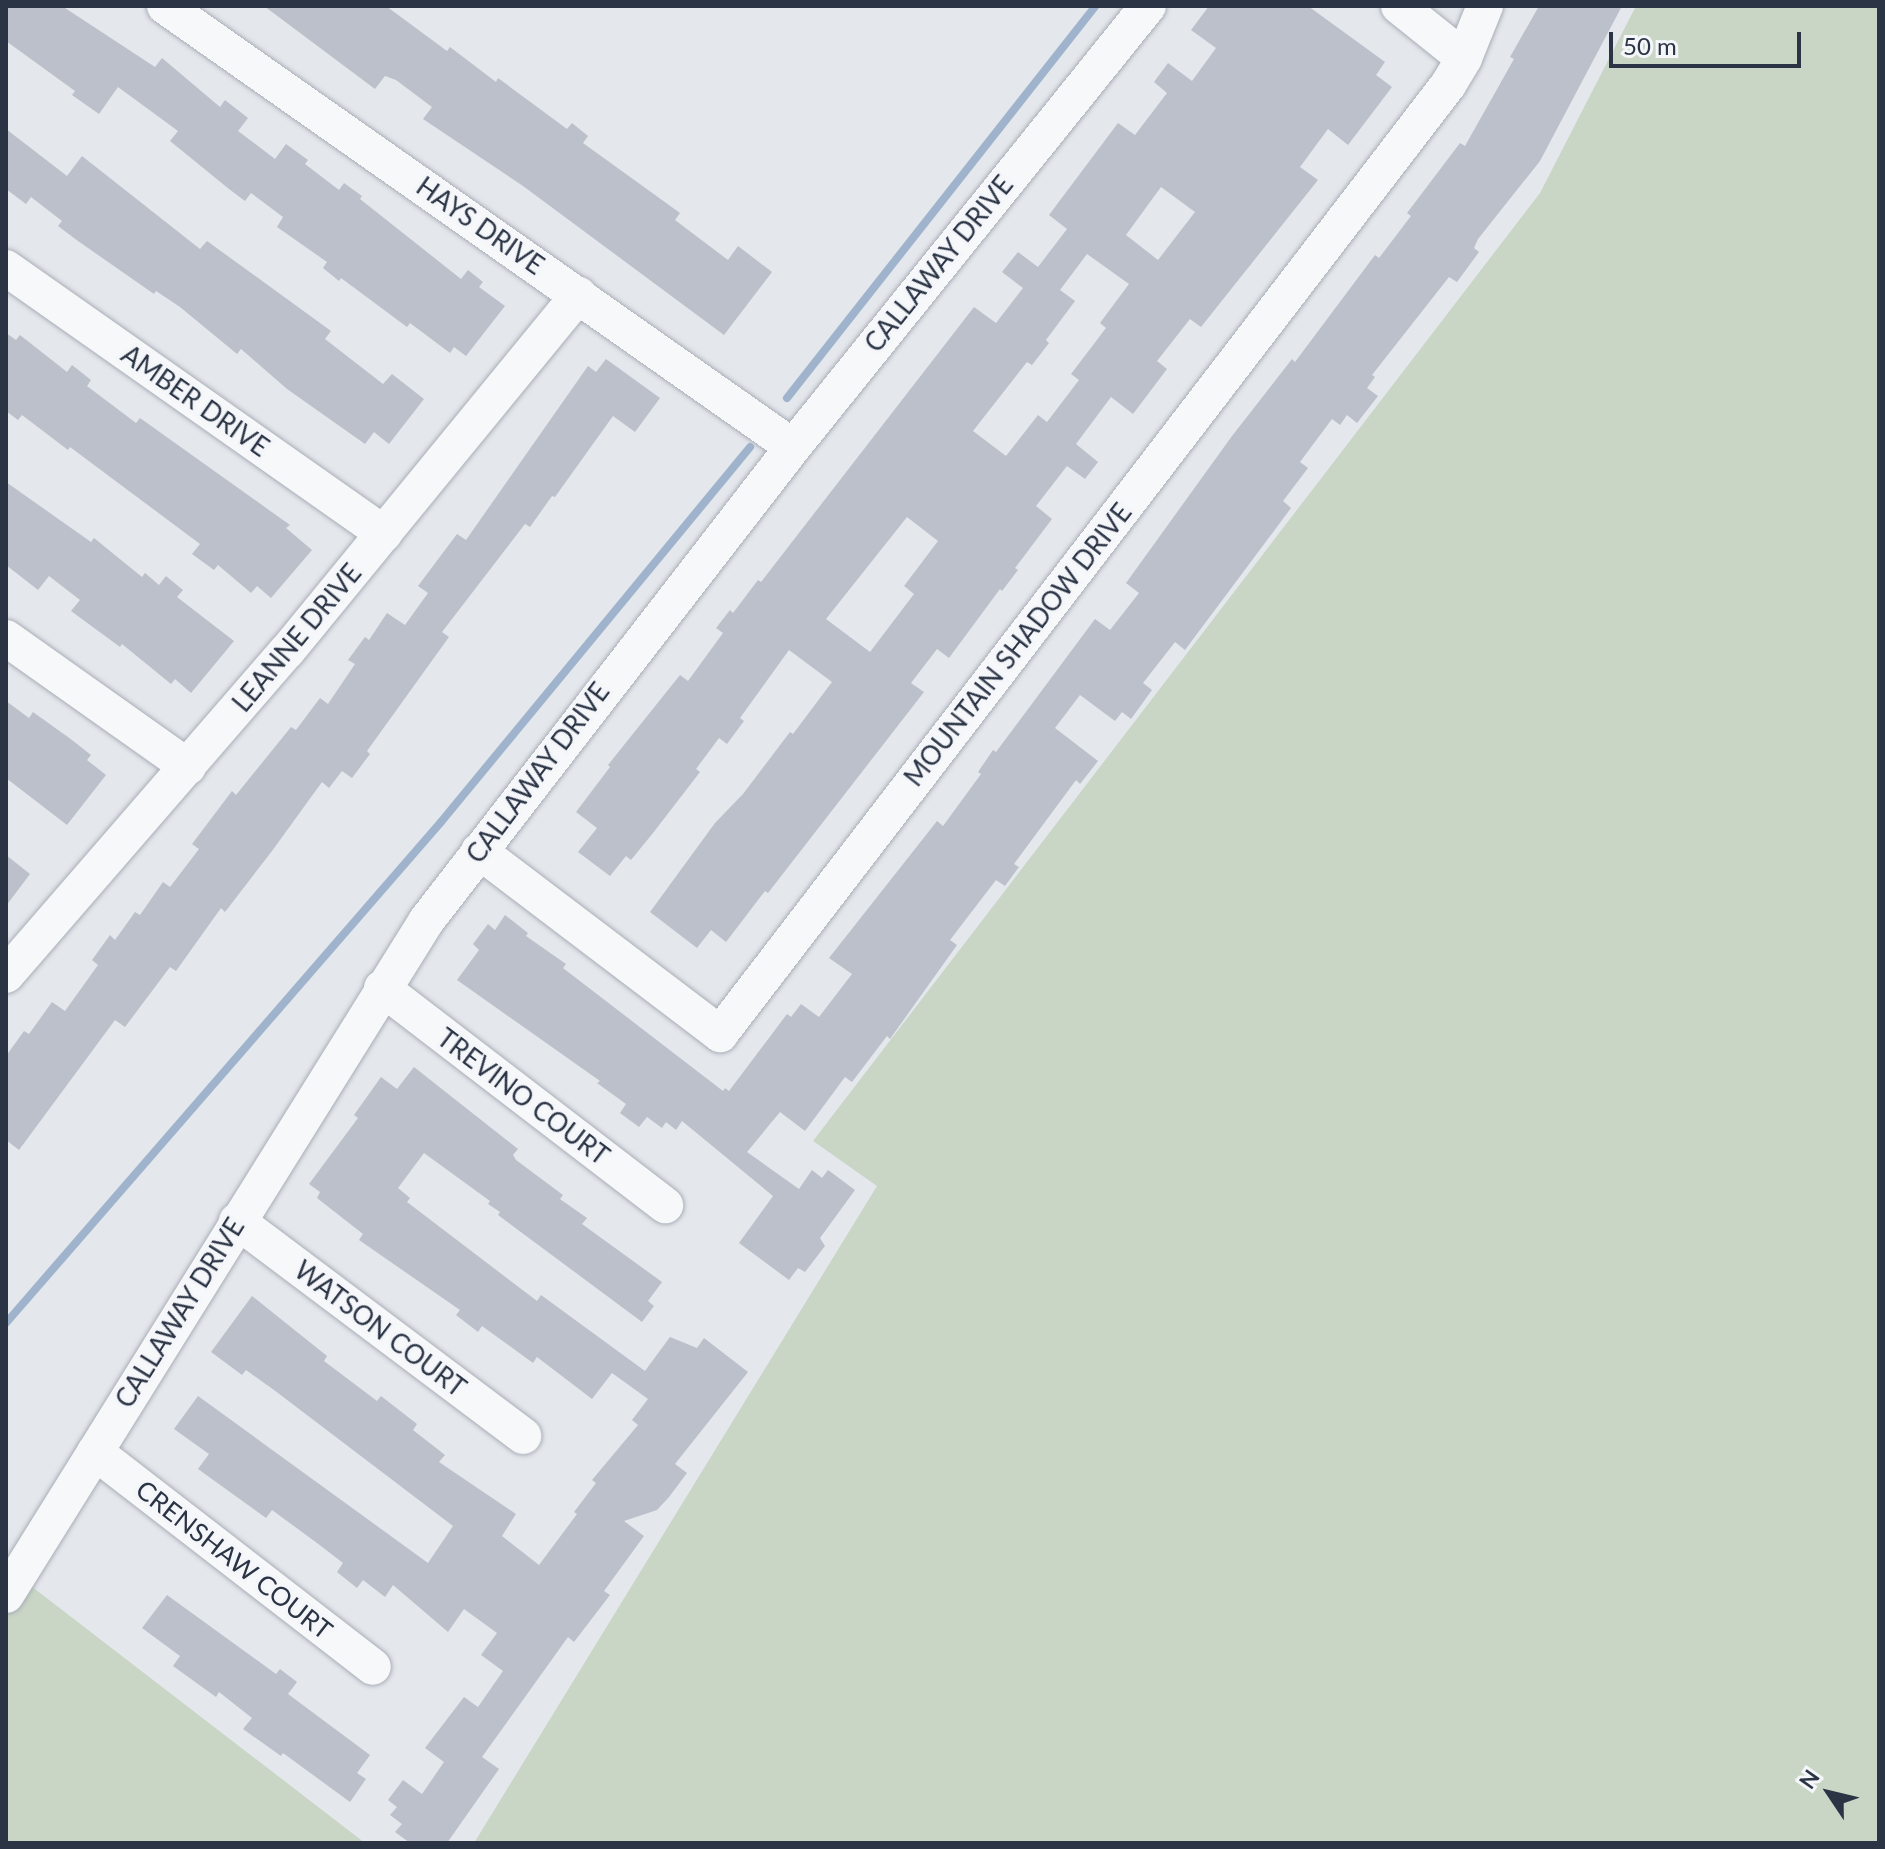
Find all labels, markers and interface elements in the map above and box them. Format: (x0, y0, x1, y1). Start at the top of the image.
scale bar (1613, 16, 1805, 66)
text: 50 m (1623, 31, 1677, 60)
street label: CALLAWAY DRIVE (858, 169, 1020, 359)
street label: HAYS DRIVE (410, 171, 550, 281)
street label: AMBER DRIVE (115, 339, 275, 463)
street label: MOUNTAIN SHADOW DRIVE (898, 497, 1138, 793)
street label: LEANNE DRIVE (226, 558, 368, 718)
street label: CALLAWAY DRIVE (460, 676, 616, 870)
street label: TREVINO COURT (431, 1022, 615, 1172)
street label: CALLAWAY DRIVE (109, 1212, 251, 1414)
street label: WATSON COURT (288, 1254, 472, 1404)
street label: CRENSHAW COURT (130, 1474, 338, 1646)
north arrow (1789, 1753, 1869, 1833)
text: N (1793, 1764, 1825, 1794)

